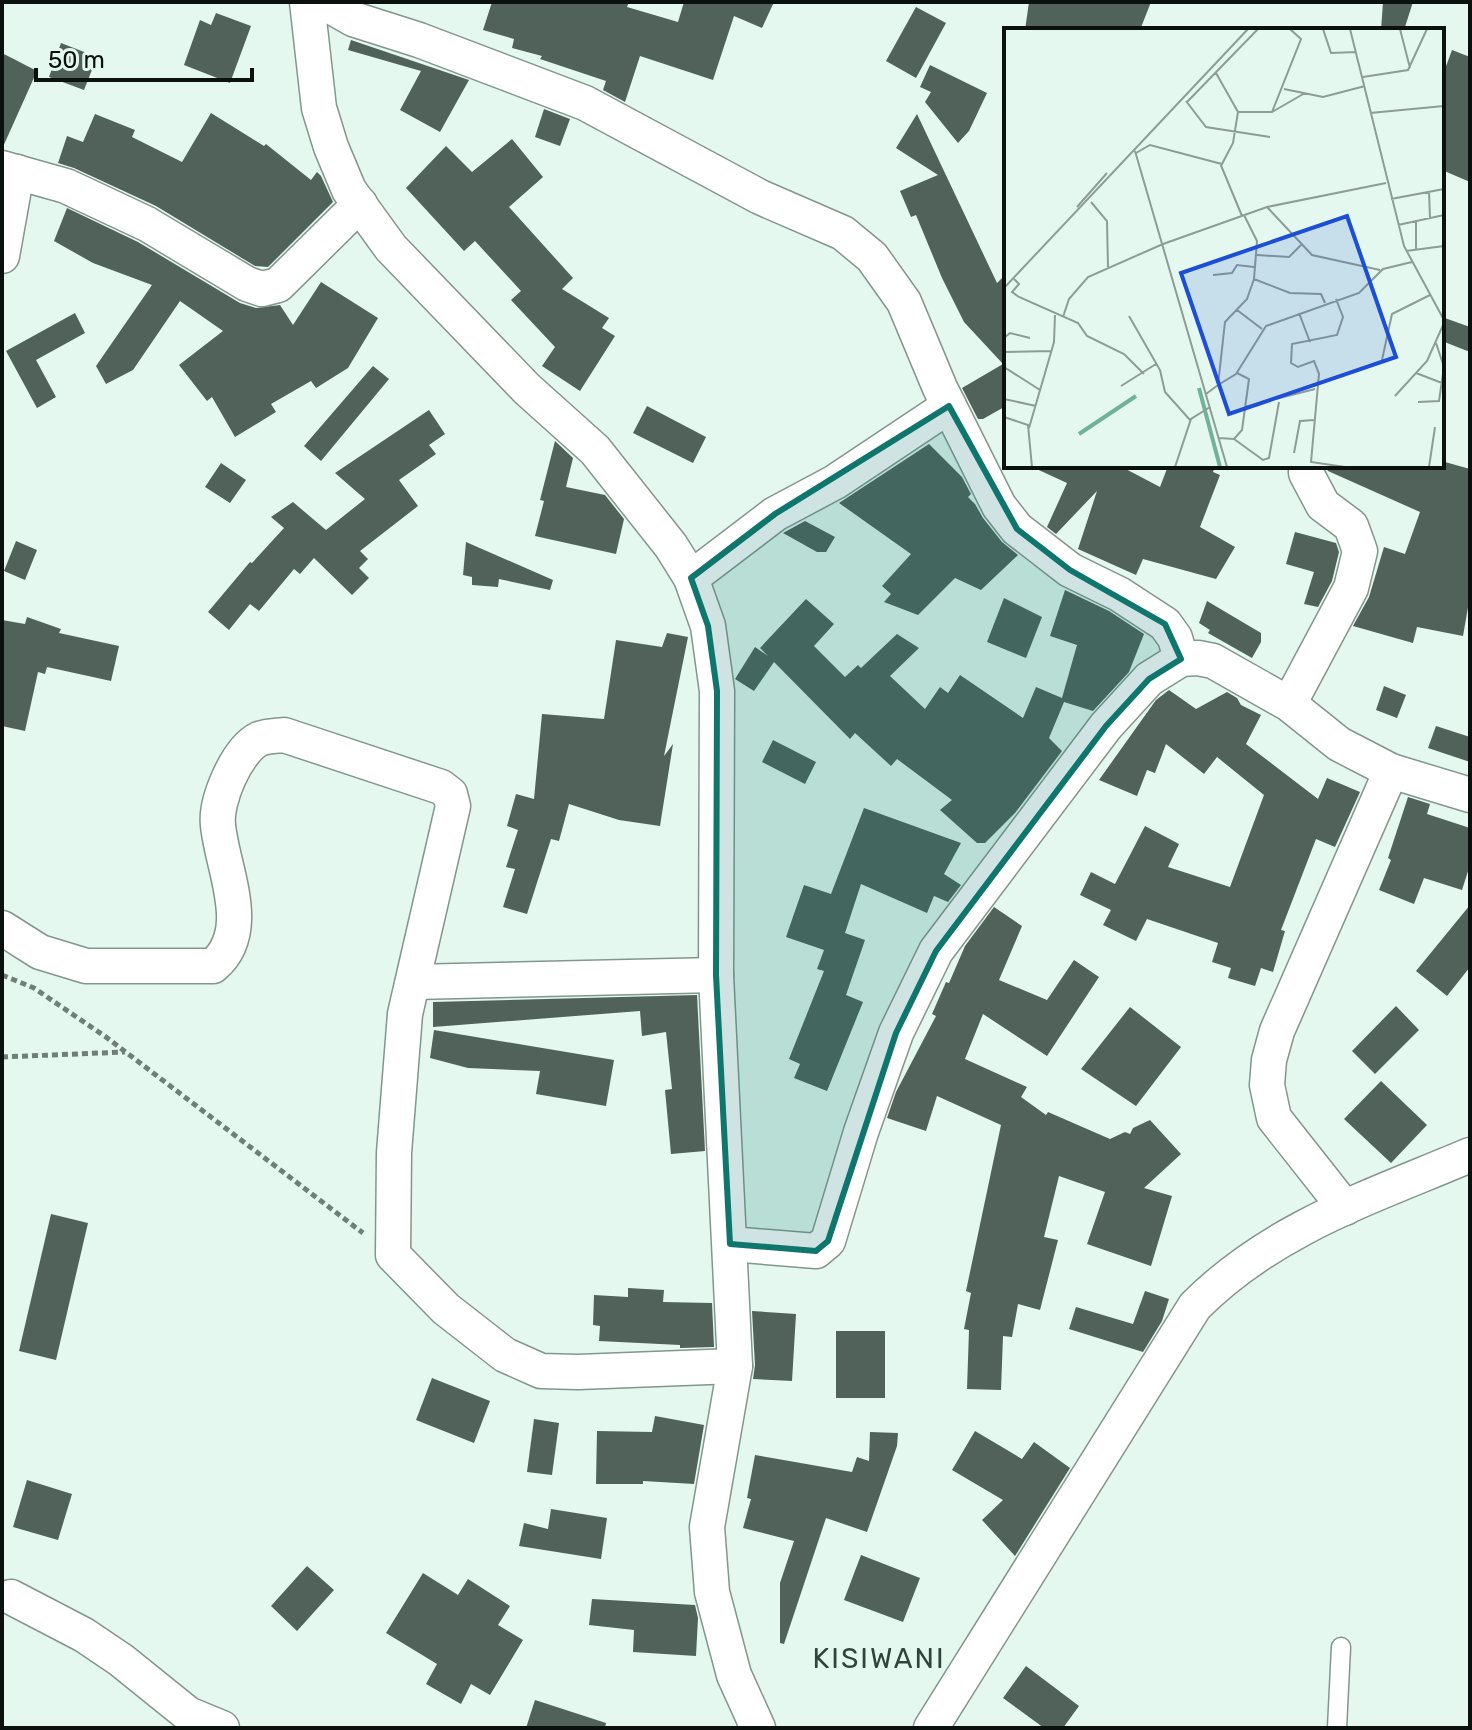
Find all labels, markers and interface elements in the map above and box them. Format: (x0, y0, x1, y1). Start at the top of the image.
inset map (1004, 28, 1444, 468)
scale bar (36, 32, 252, 82)
text: 50 m (48, 46, 105, 74)
district label: KISIWANI (812, 1642, 946, 1675)

